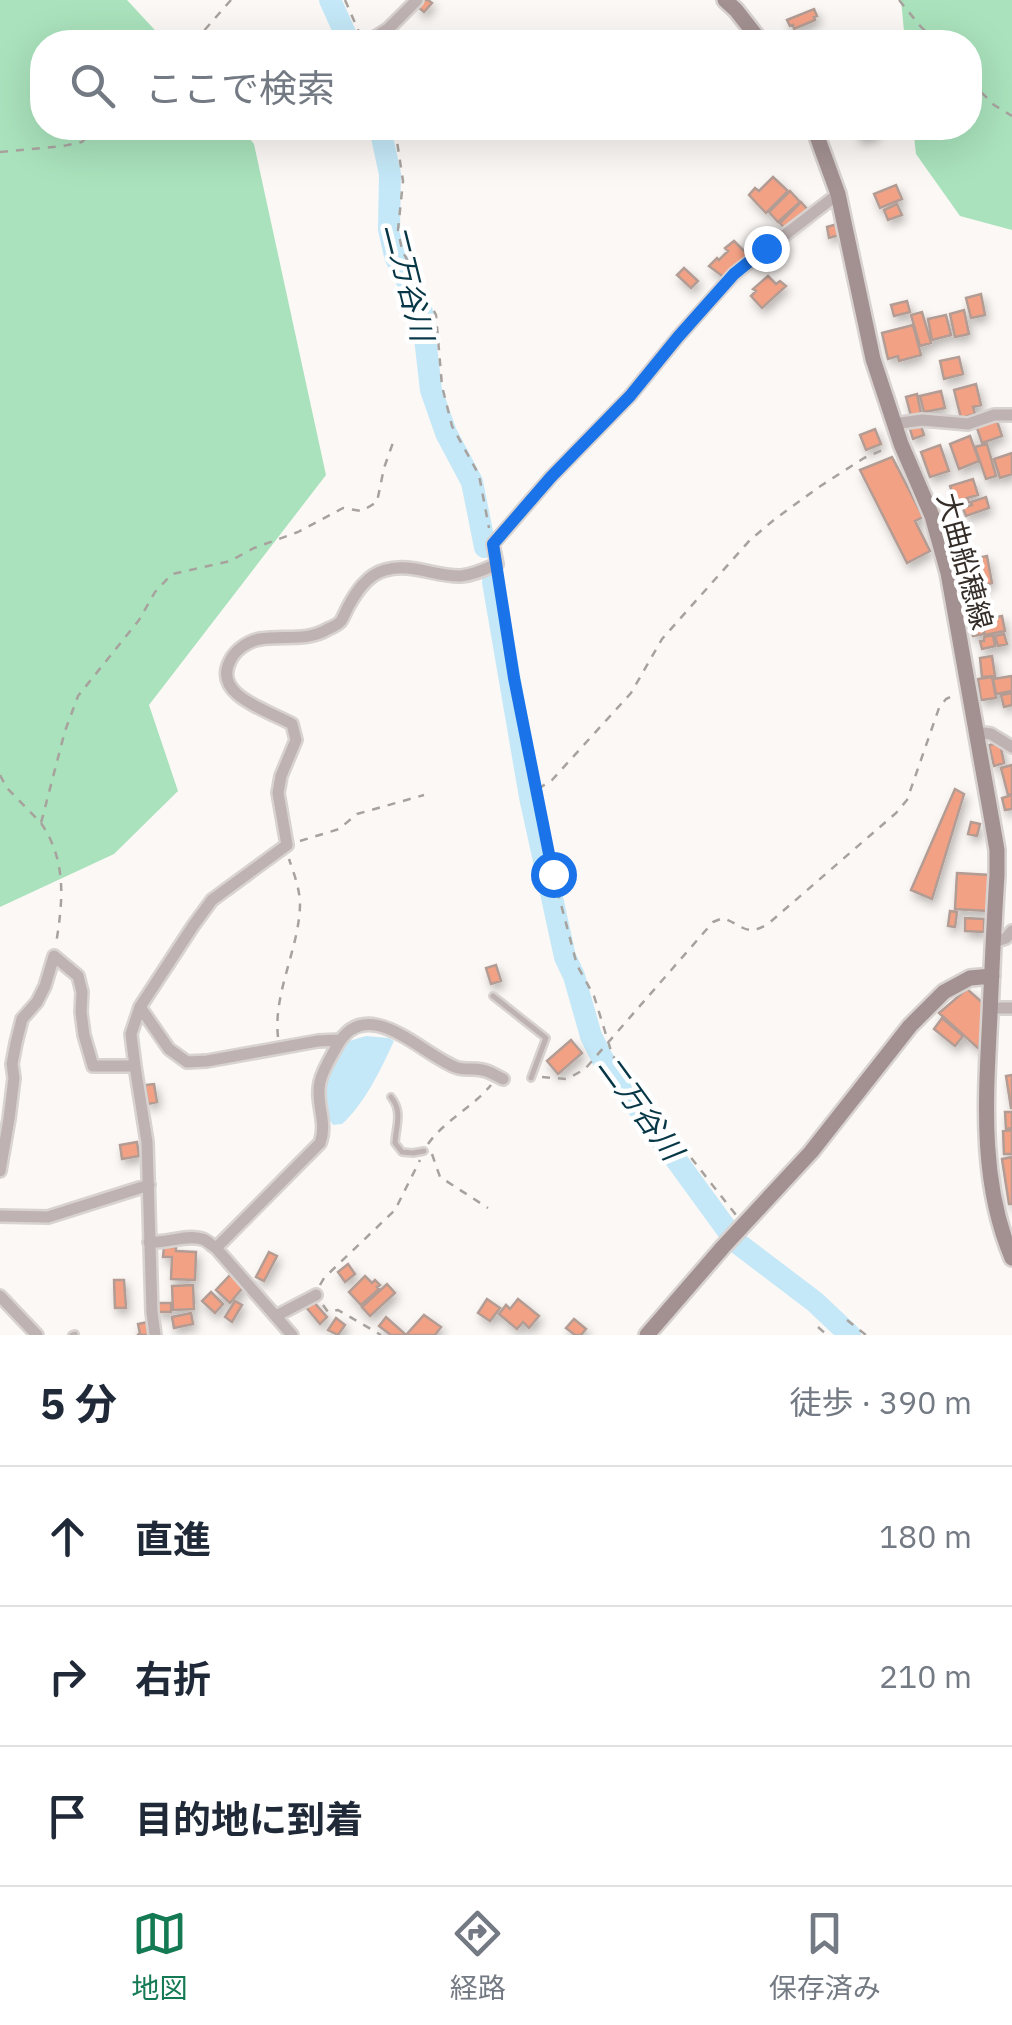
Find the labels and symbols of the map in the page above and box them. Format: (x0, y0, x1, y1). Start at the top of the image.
water label: 二万谷川 (376, 219, 444, 347)
route end (744, 226, 790, 272)
street label: 大曲船穂線 (929, 488, 1001, 633)
route start (531, 852, 577, 898)
water label: 二万谷川 (590, 1047, 694, 1170)

